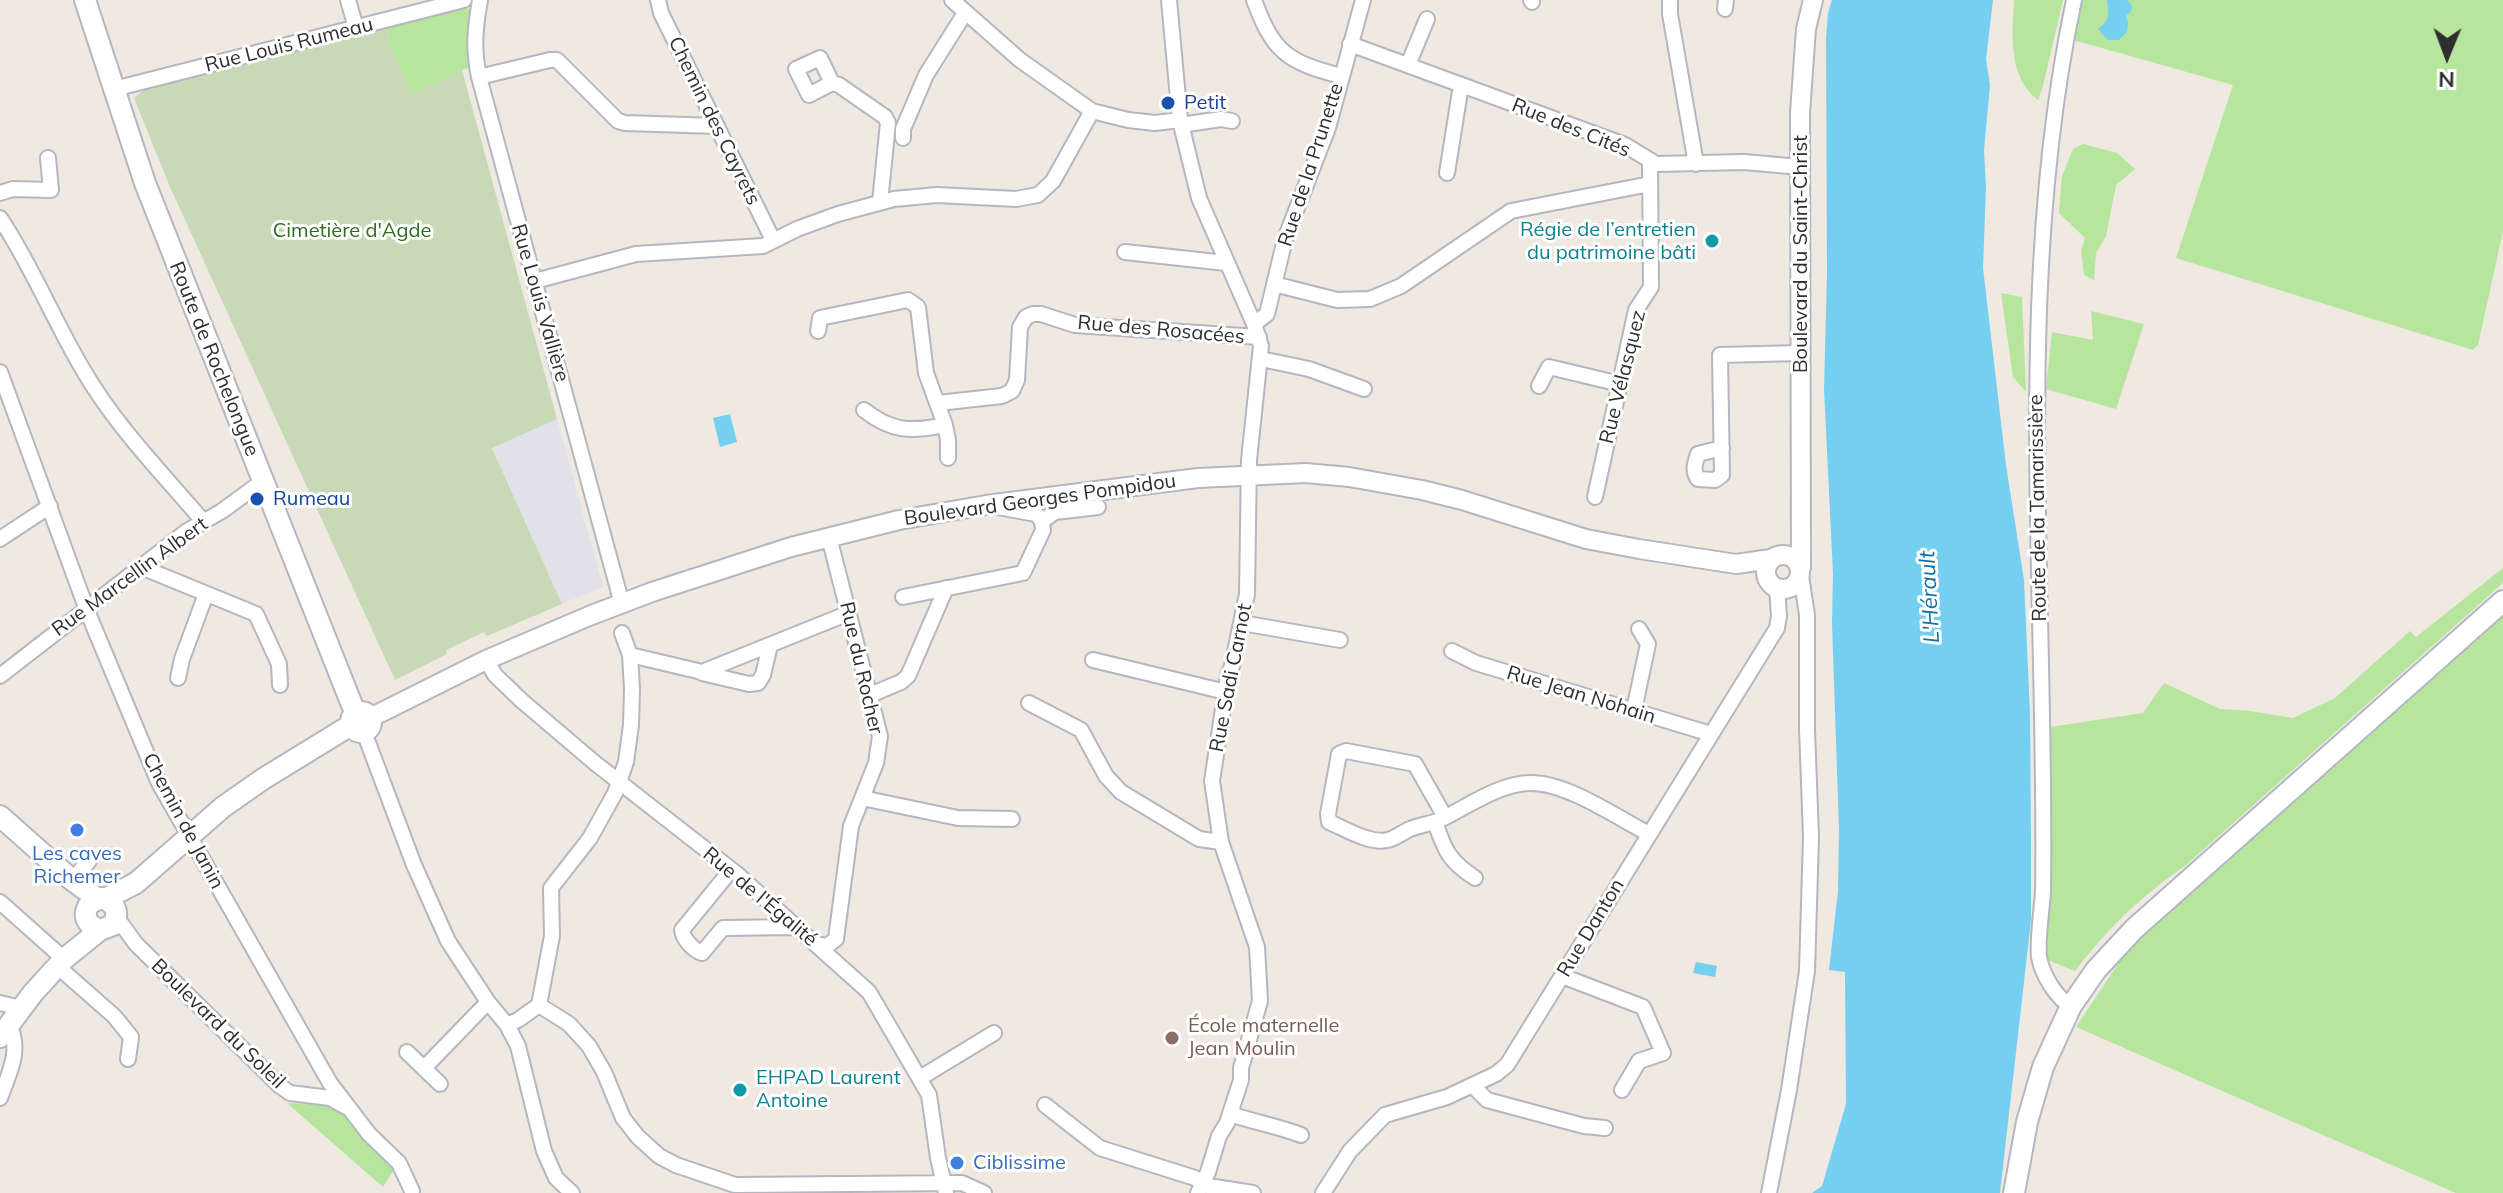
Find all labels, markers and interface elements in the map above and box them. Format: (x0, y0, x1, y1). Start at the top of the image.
street label: Rue Louis Rumeau (202, 12, 376, 78)
north arrow (2407, 16, 2487, 96)
street label: Chemin des Cayrets (663, 33, 765, 209)
text: N (2438, 66, 2455, 94)
street label: Rue de la Prunette (1273, 80, 1349, 250)
place label: Petit (1184, 91, 1226, 115)
street label: Rue des Cités (1508, 93, 1634, 163)
marker: Petit (1159, 94, 1177, 112)
street label: Boulevard du Saint-Christ (1789, 135, 1813, 373)
place label: Régie de l’entretien du patrimoine bâti (1520, 218, 1696, 265)
park label: Cimetière d'Agde (273, 219, 431, 243)
street label: Rue Louis Vallière (506, 221, 574, 385)
marker: Régie de l’entretien du patrimoine bâti (1703, 232, 1721, 250)
street label: Route de Rochelongue (164, 258, 264, 460)
street label: Rue Vélasquez (1595, 308, 1651, 446)
street label: Rue des Rosacées (1076, 311, 1246, 349)
street label: Route de la Tamarissière (2024, 394, 2052, 622)
street label: Boulevard Georges Pompidou (903, 469, 1177, 531)
place label: Rumeau (273, 487, 350, 511)
marker: Rumeau (248, 490, 266, 508)
street label: Rue Marcellin Albert (47, 512, 213, 642)
water label: L'Hérault (1914, 550, 1946, 644)
street label: Rue du Rocher (834, 600, 888, 736)
street label: Rue Sadi Carnot (1205, 602, 1257, 754)
street label: Rue Jean Nohain (1504, 661, 1658, 729)
street label: Chemin de Janin (137, 749, 229, 893)
marker: Les caves Richemer (68, 821, 86, 839)
place label: Les caves Richemer (32, 842, 122, 889)
street label: Rue de l'Égalité (698, 842, 822, 952)
street label: Rue Danton (1552, 875, 1630, 981)
street label: Boulevard du Soleil (146, 954, 290, 1094)
place label: École maternelle Jean Moulin (1188, 1014, 1339, 1061)
marker: École maternelle Jean Moulin (1163, 1029, 1181, 1047)
place label: EHPAD Laurent Antoine (756, 1066, 901, 1113)
marker: EHPAD Laurent Antoine (731, 1081, 749, 1099)
place label: Ciblissime (973, 1151, 1066, 1175)
marker: Ciblissime (948, 1154, 966, 1172)

